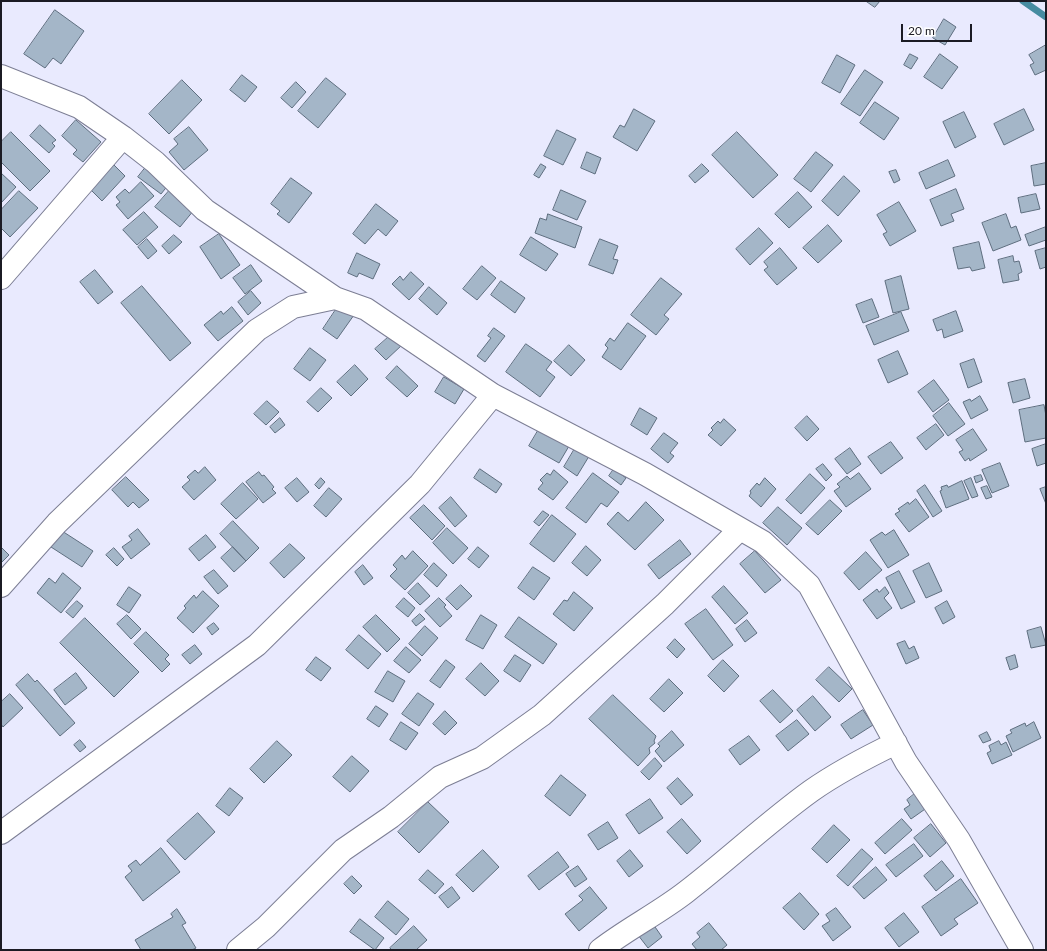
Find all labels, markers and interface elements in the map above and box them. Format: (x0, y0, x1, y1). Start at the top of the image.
scale bar (903, 16, 974, 42)
text: 20 m (908, 23, 935, 38)

